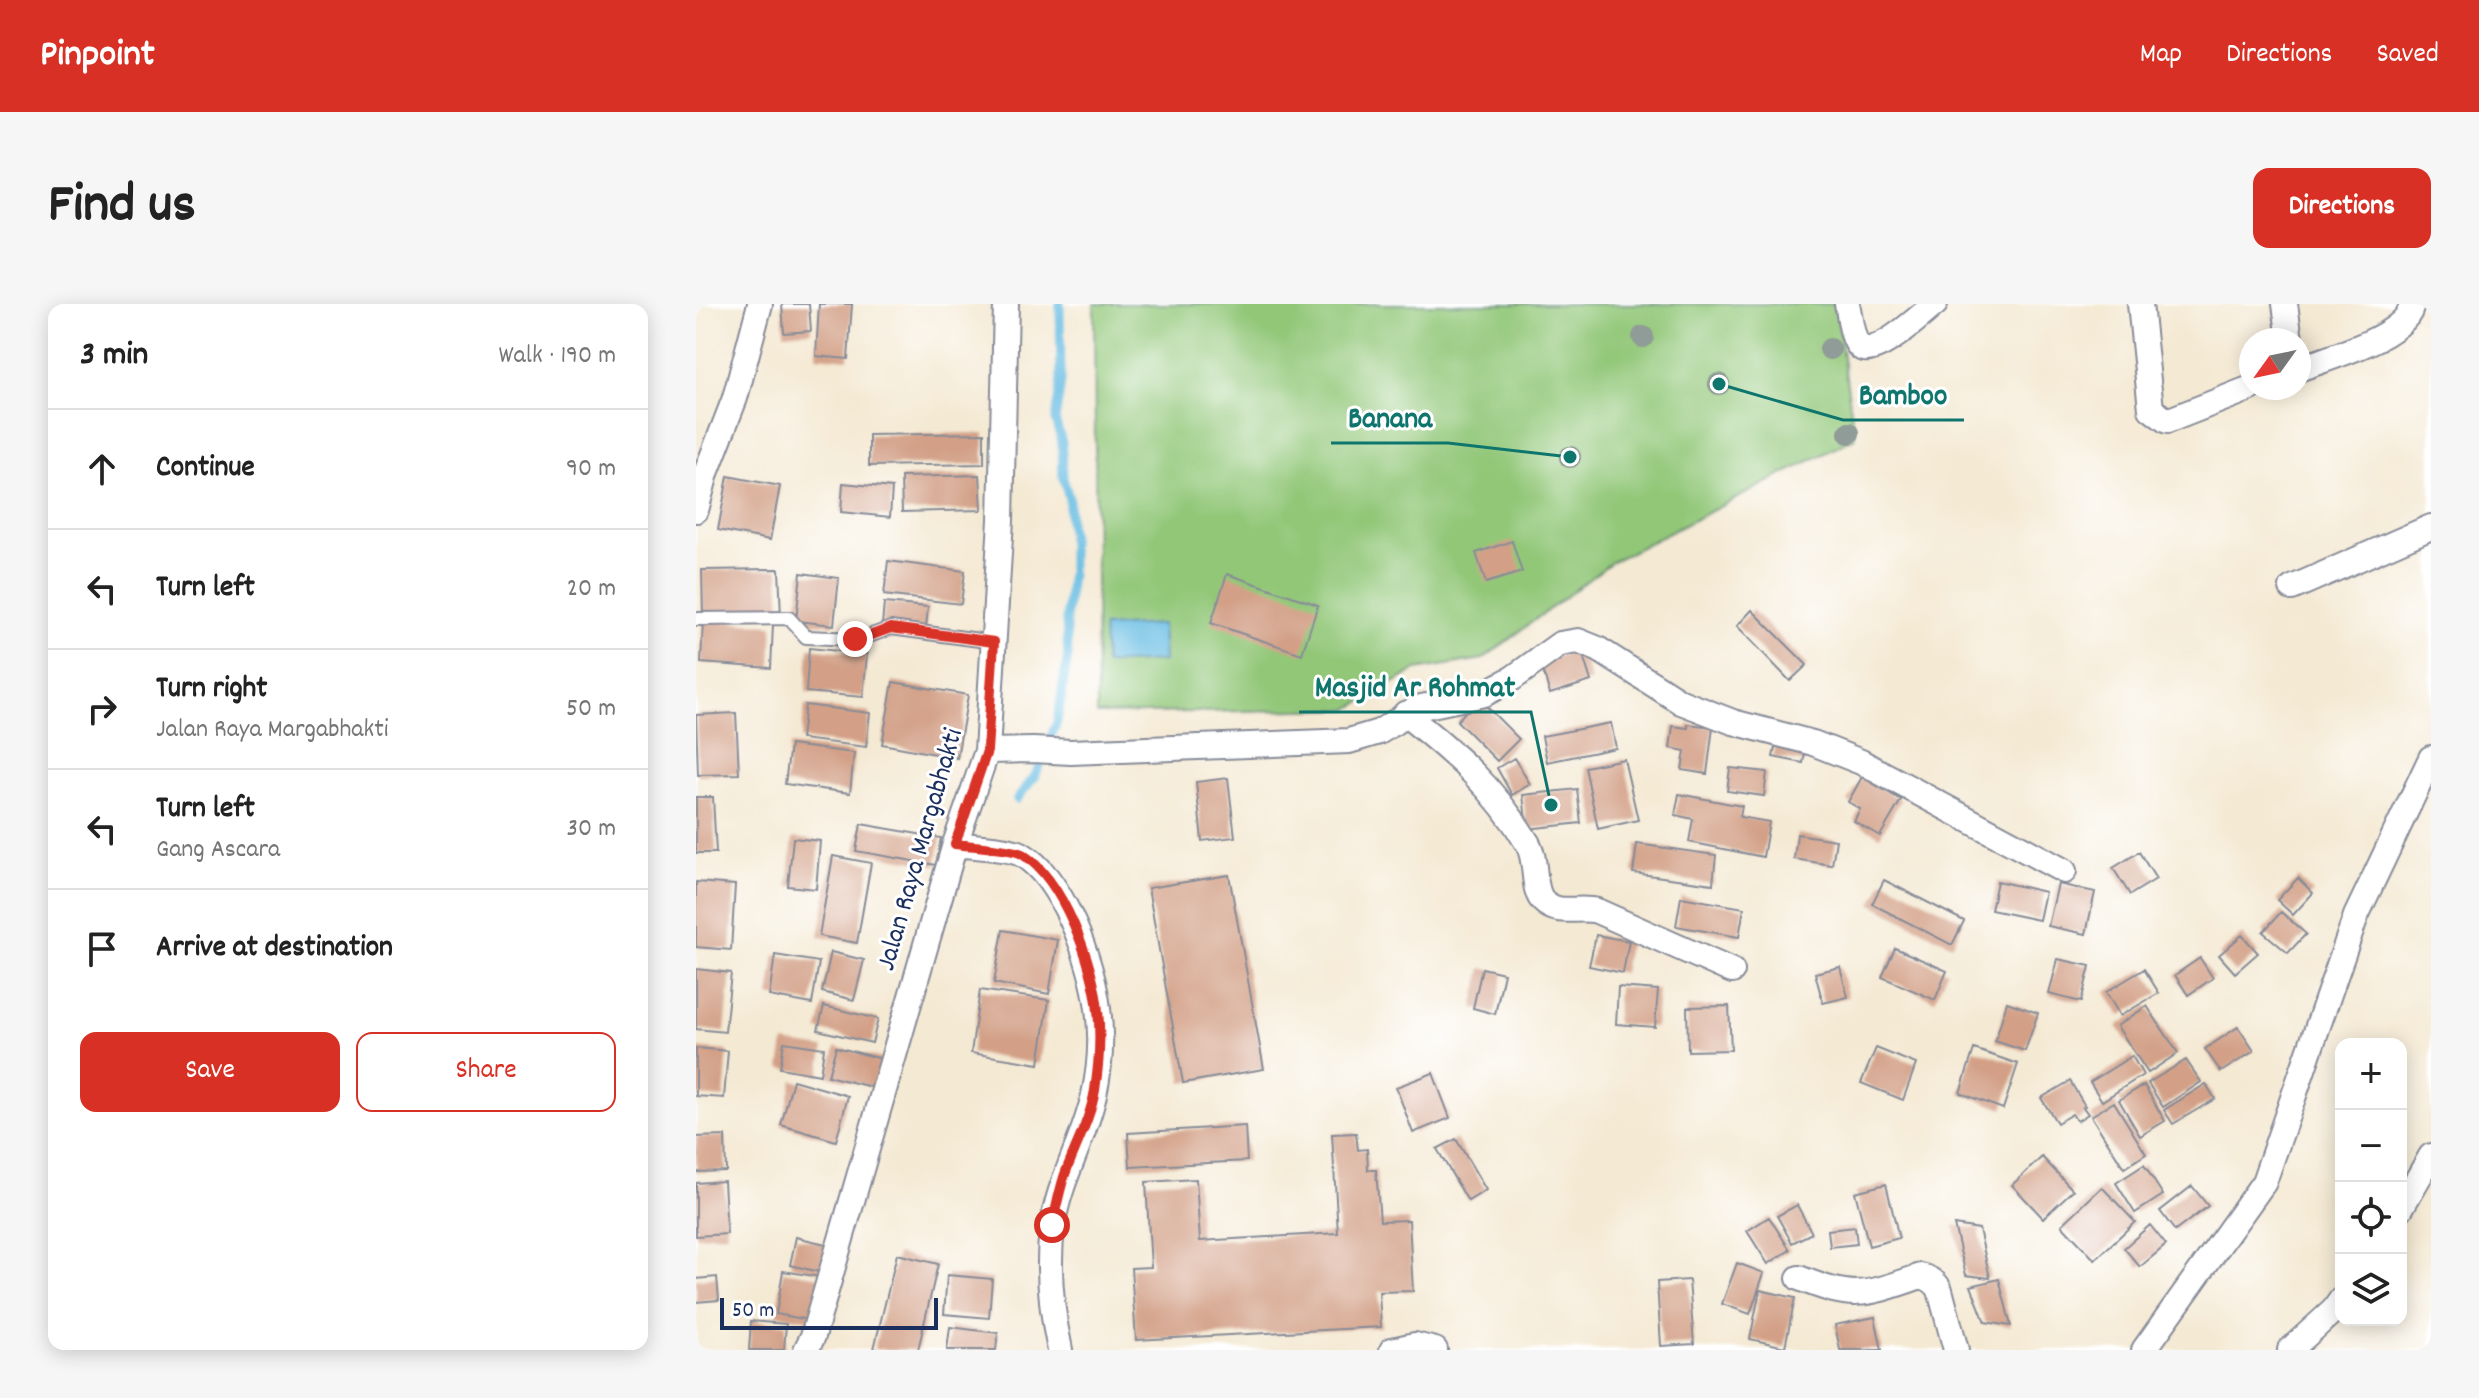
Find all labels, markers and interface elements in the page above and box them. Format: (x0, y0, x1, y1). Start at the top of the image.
text: Pinpoint (40, 29, 155, 84)
text: Map (2140, 36, 2182, 76)
text: Directions (2226, 36, 2332, 76)
text: Saved (2376, 36, 2439, 76)
text: Find us (48, 168, 196, 248)
button: Directions (2253, 168, 2431, 248)
north arrow (2239, 328, 2311, 400)
text: 3 min (80, 332, 148, 381)
text: Walk · 190 m (499, 338, 616, 375)
callout: Bamboo (1843, 366, 1964, 420)
text: Bamboo (1859, 377, 1947, 420)
callout: Banana (1331, 389, 1448, 443)
text: Banana (1348, 400, 1433, 443)
icon: ahead (80, 447, 124, 491)
text: Continue (156, 448, 255, 491)
text: 90 m (566, 451, 616, 488)
icon: left (80, 567, 124, 611)
text: Turn left (156, 568, 255, 611)
text: 20 m (567, 571, 616, 608)
route end (837, 621, 873, 657)
callout: Masjid Ar Rohmat (1299, 658, 1531, 712)
text: Turn right (156, 669, 267, 712)
text: Masjid Ar Rohmat (1315, 669, 1515, 712)
icon: right (80, 687, 124, 731)
text: 50 m (566, 691, 616, 728)
text: Jalan Raya Margabhakti (156, 712, 389, 749)
street label: Jalan Raya Margabhakti (868, 724, 976, 976)
text: Turn left (156, 789, 255, 832)
icon: left (80, 807, 124, 851)
text: 30 m (566, 811, 616, 848)
text: Gang Ascara (156, 832, 280, 869)
icon: arrive (80, 927, 124, 971)
text: Arrive at destination (156, 928, 393, 971)
button: Save (80, 1032, 340, 1112)
button: Share (356, 1032, 616, 1112)
map controls (2335, 1038, 2407, 1326)
button: + (2335, 1038, 2407, 1110)
button: − (2335, 1110, 2407, 1182)
button: locate (2335, 1182, 2407, 1254)
route start (1034, 1207, 1070, 1243)
button: layers (2335, 1254, 2407, 1326)
scale bar (720, 1294, 938, 1330)
text: 50 m (732, 1296, 774, 1327)

